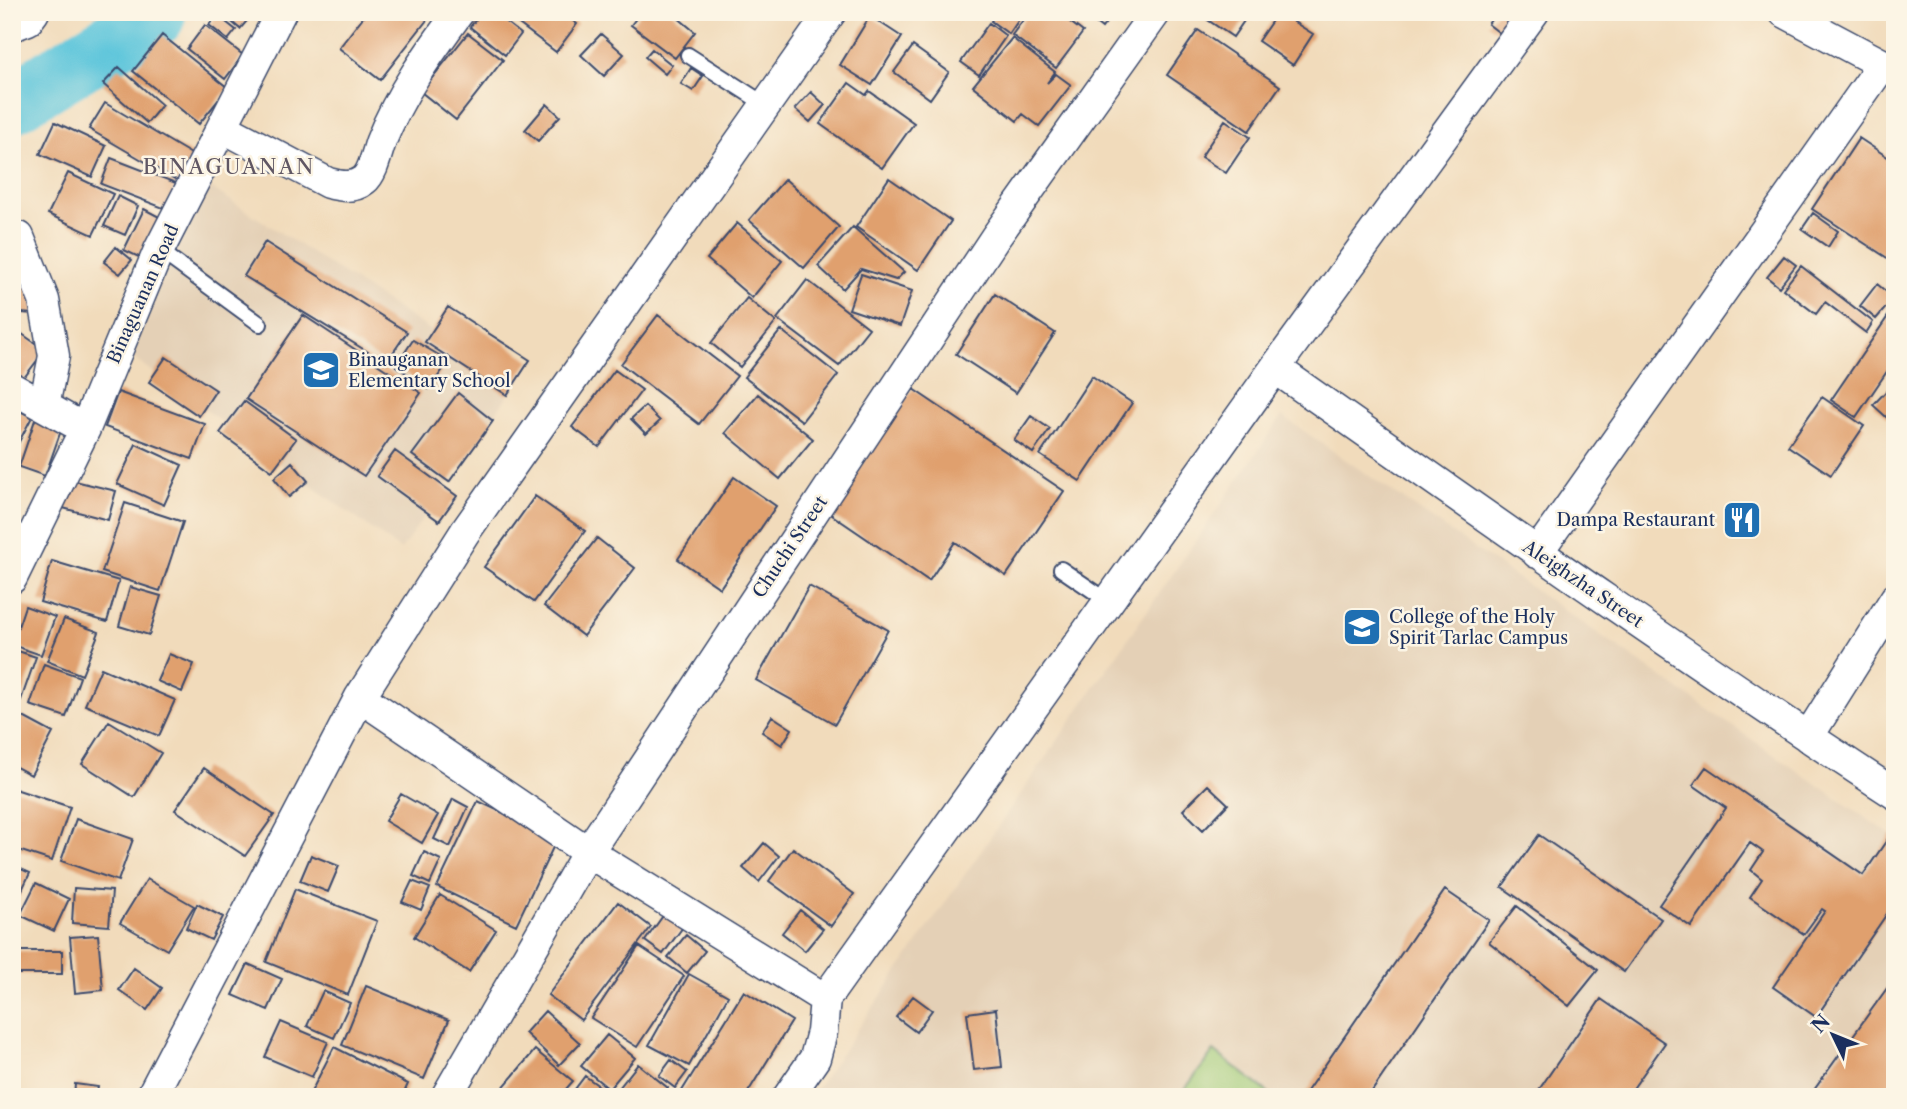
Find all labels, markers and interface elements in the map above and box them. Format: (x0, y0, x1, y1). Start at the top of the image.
district label: BINAGUANAN (143, 154, 315, 179)
street label: Binaguanan Road (102, 221, 184, 367)
school or university icon: Binauganan Elementary School (300, 349, 342, 391)
place label: Binauganan Elementary School (348, 349, 511, 392)
street label: Chuchi Street (748, 491, 833, 602)
restaurant icon: Dampa Restaurant (1721, 499, 1763, 541)
place label: Dampa Restaurant (1557, 509, 1716, 531)
street label: Aleighzha Street (1518, 535, 1648, 633)
school or university icon: College of the Holy Spirit Tarlac Campus (1341, 606, 1383, 648)
place label: College of the Holy Spirit Tarlac Campus (1389, 606, 1568, 649)
north arrow (1798, 1000, 1868, 1070)
text: N (1807, 1010, 1835, 1038)

